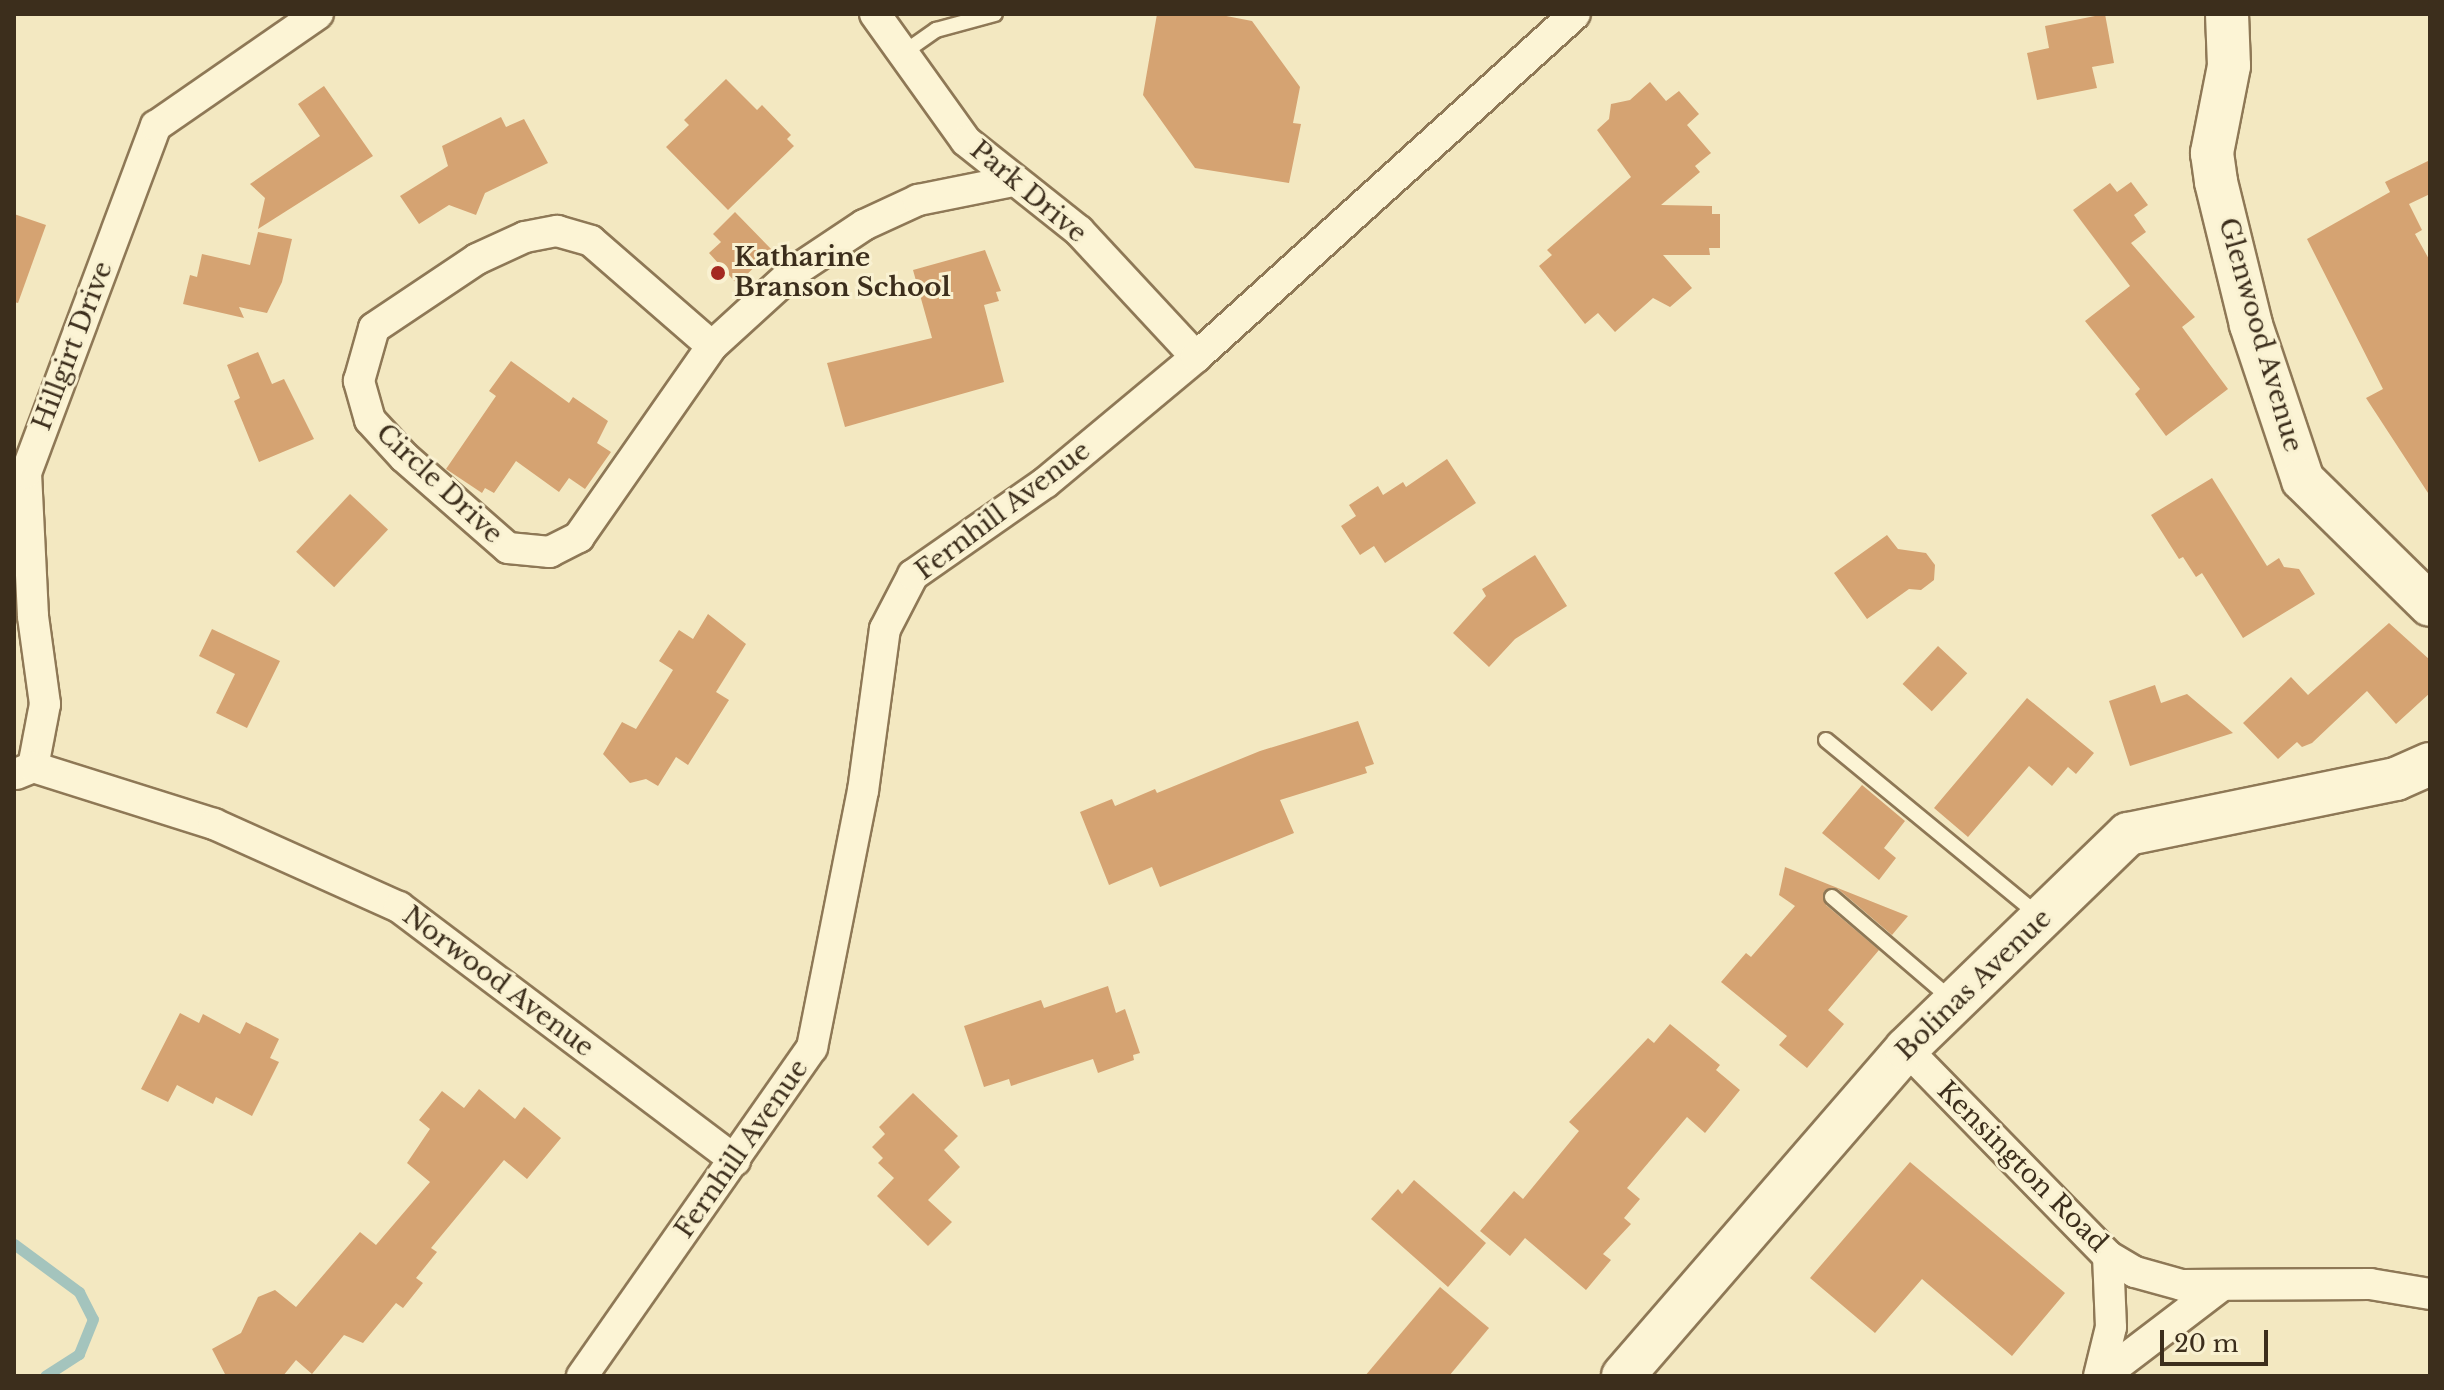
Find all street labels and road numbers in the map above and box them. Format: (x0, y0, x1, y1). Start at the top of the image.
street label: Park Drive (964, 134, 1092, 250)
street label: Glenwood Avenue (2212, 214, 2308, 456)
street label: Hillgirt Drive (26, 257, 120, 435)
street label: Circle Drive (370, 418, 508, 550)
street label: Fernhill Avenue (909, 435, 1097, 587)
street label: Norwood Avenue (396, 900, 600, 1064)
street label: Bolinas Avenue (1889, 903, 2059, 1067)
street label: Fernhill Avenue (669, 1053, 815, 1245)
street label: Kensington Road (1930, 1075, 2114, 1259)

